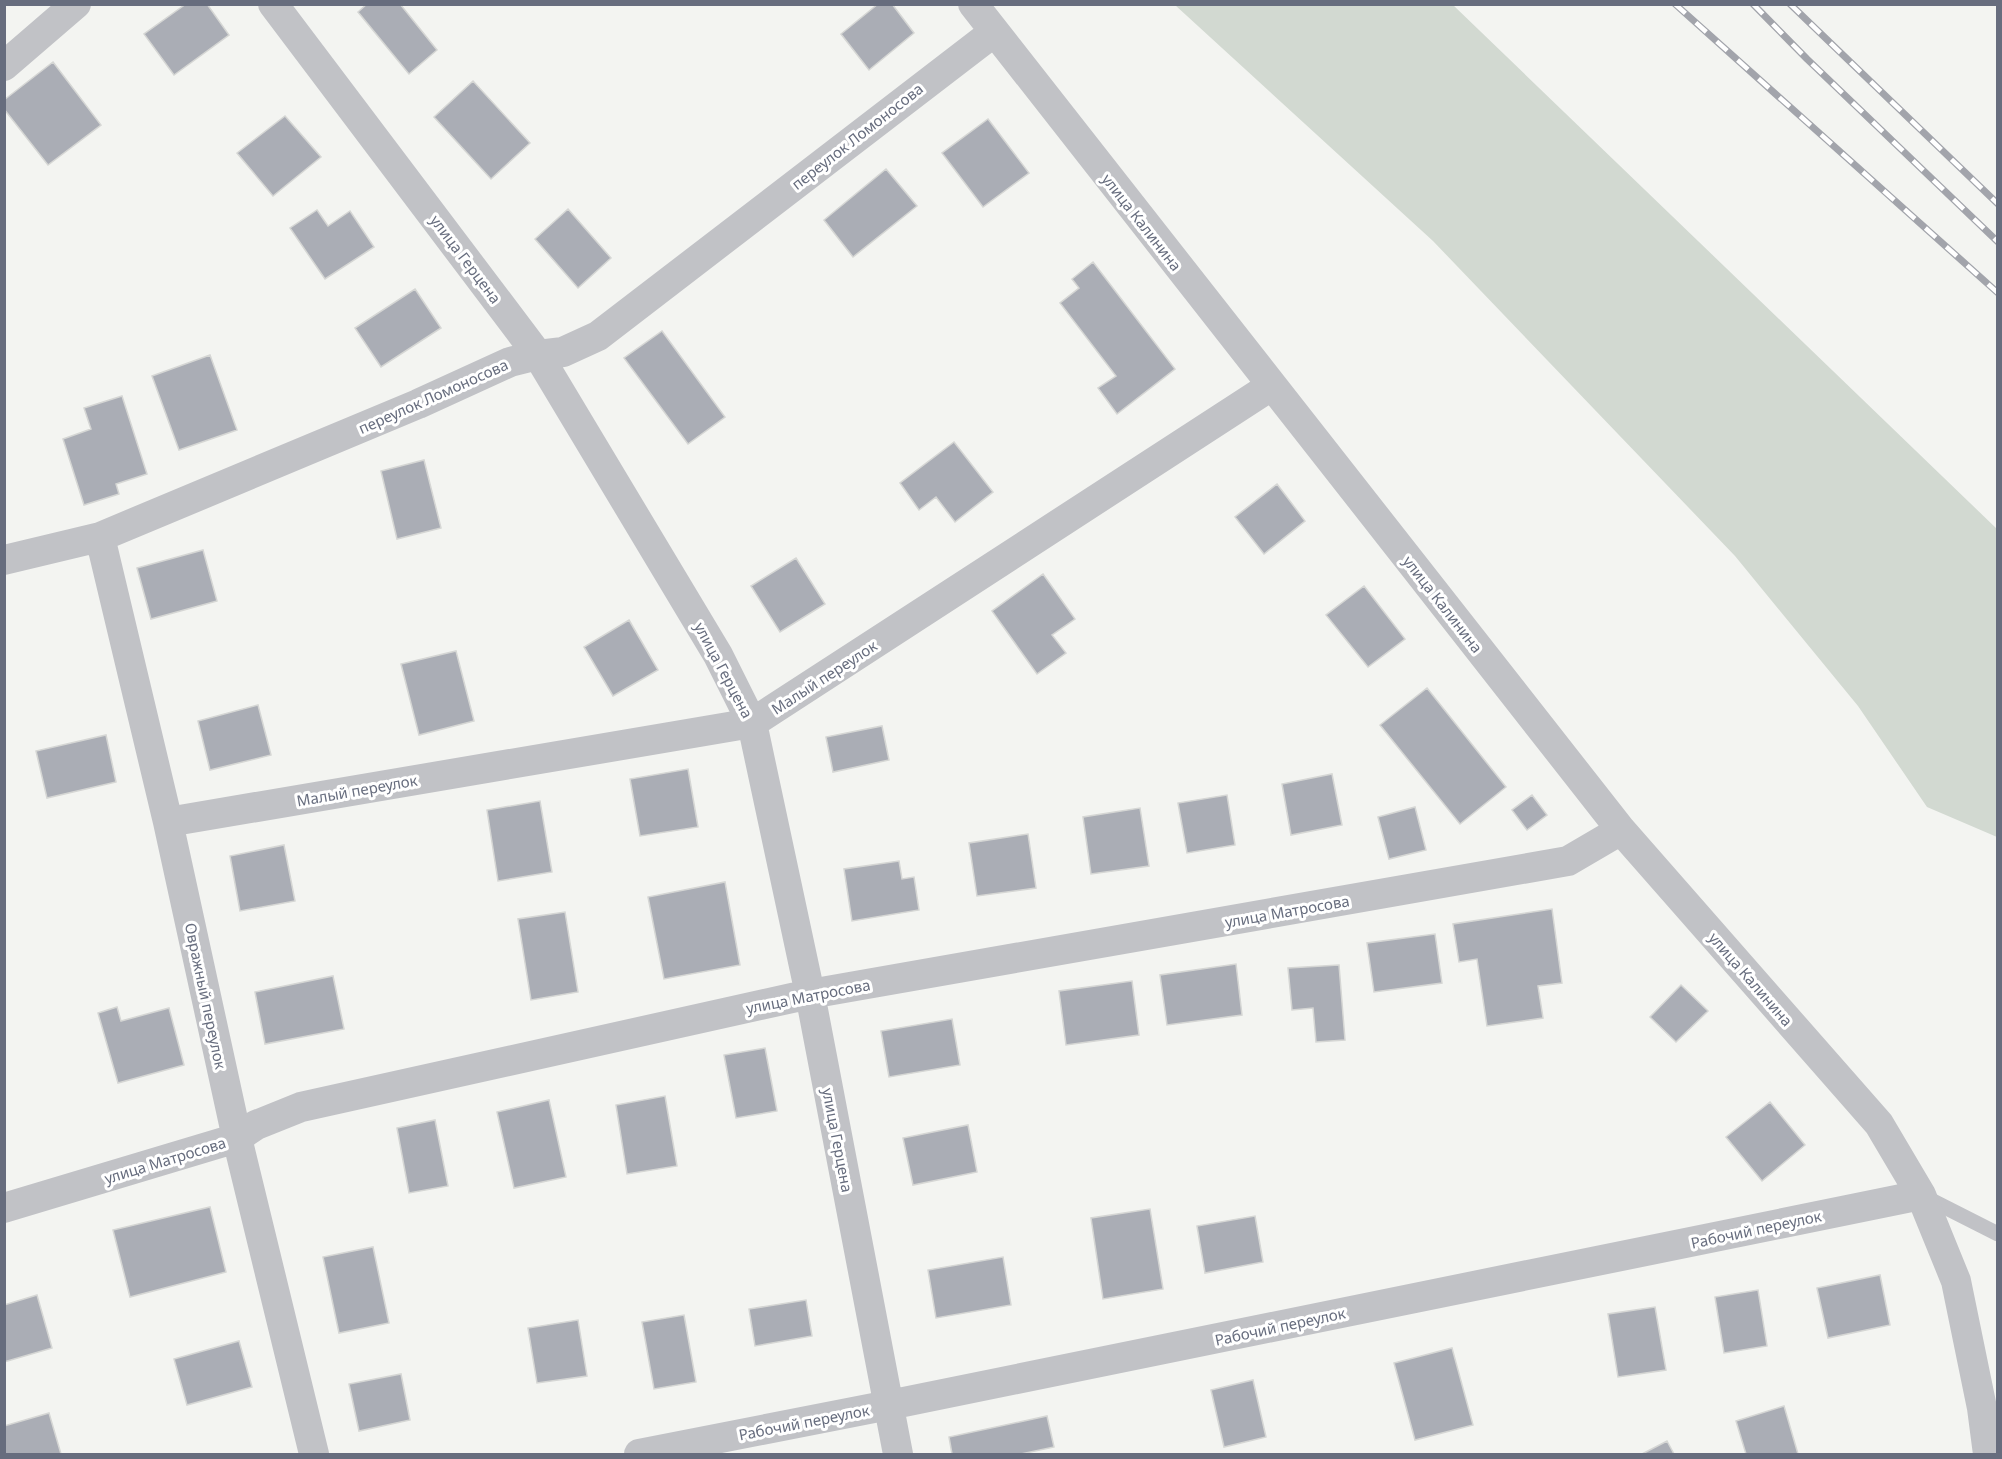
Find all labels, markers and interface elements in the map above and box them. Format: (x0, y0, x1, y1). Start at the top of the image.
street label: переулок Ломоносова (787, 78, 927, 194)
street label: улица Калинина (1098, 169, 1186, 275)
street label: улица Герцена (426, 211, 506, 307)
street label: переулок Ломоносова (355, 354, 511, 438)
street label: улица Калинина (1399, 551, 1487, 657)
street label: улица Герцена (690, 619, 758, 721)
street label: Малый переулок (767, 635, 881, 719)
street label: Малый переулок (295, 770, 419, 810)
street label: улица Матросова (1223, 890, 1351, 932)
street label: Овражный переулок (181, 921, 231, 1071)
street label: улица Калинина (1705, 928, 1797, 1030)
street label: улица Матросова (744, 974, 872, 1018)
street label: улица Герцена (818, 1086, 858, 1194)
street label: улица Матросова (102, 1132, 228, 1188)
street label: Рабочий переулок (1689, 1205, 1823, 1253)
street label: Рабочий переулок (1213, 1302, 1347, 1350)
street label: Рабочий переулок (737, 1399, 871, 1445)

